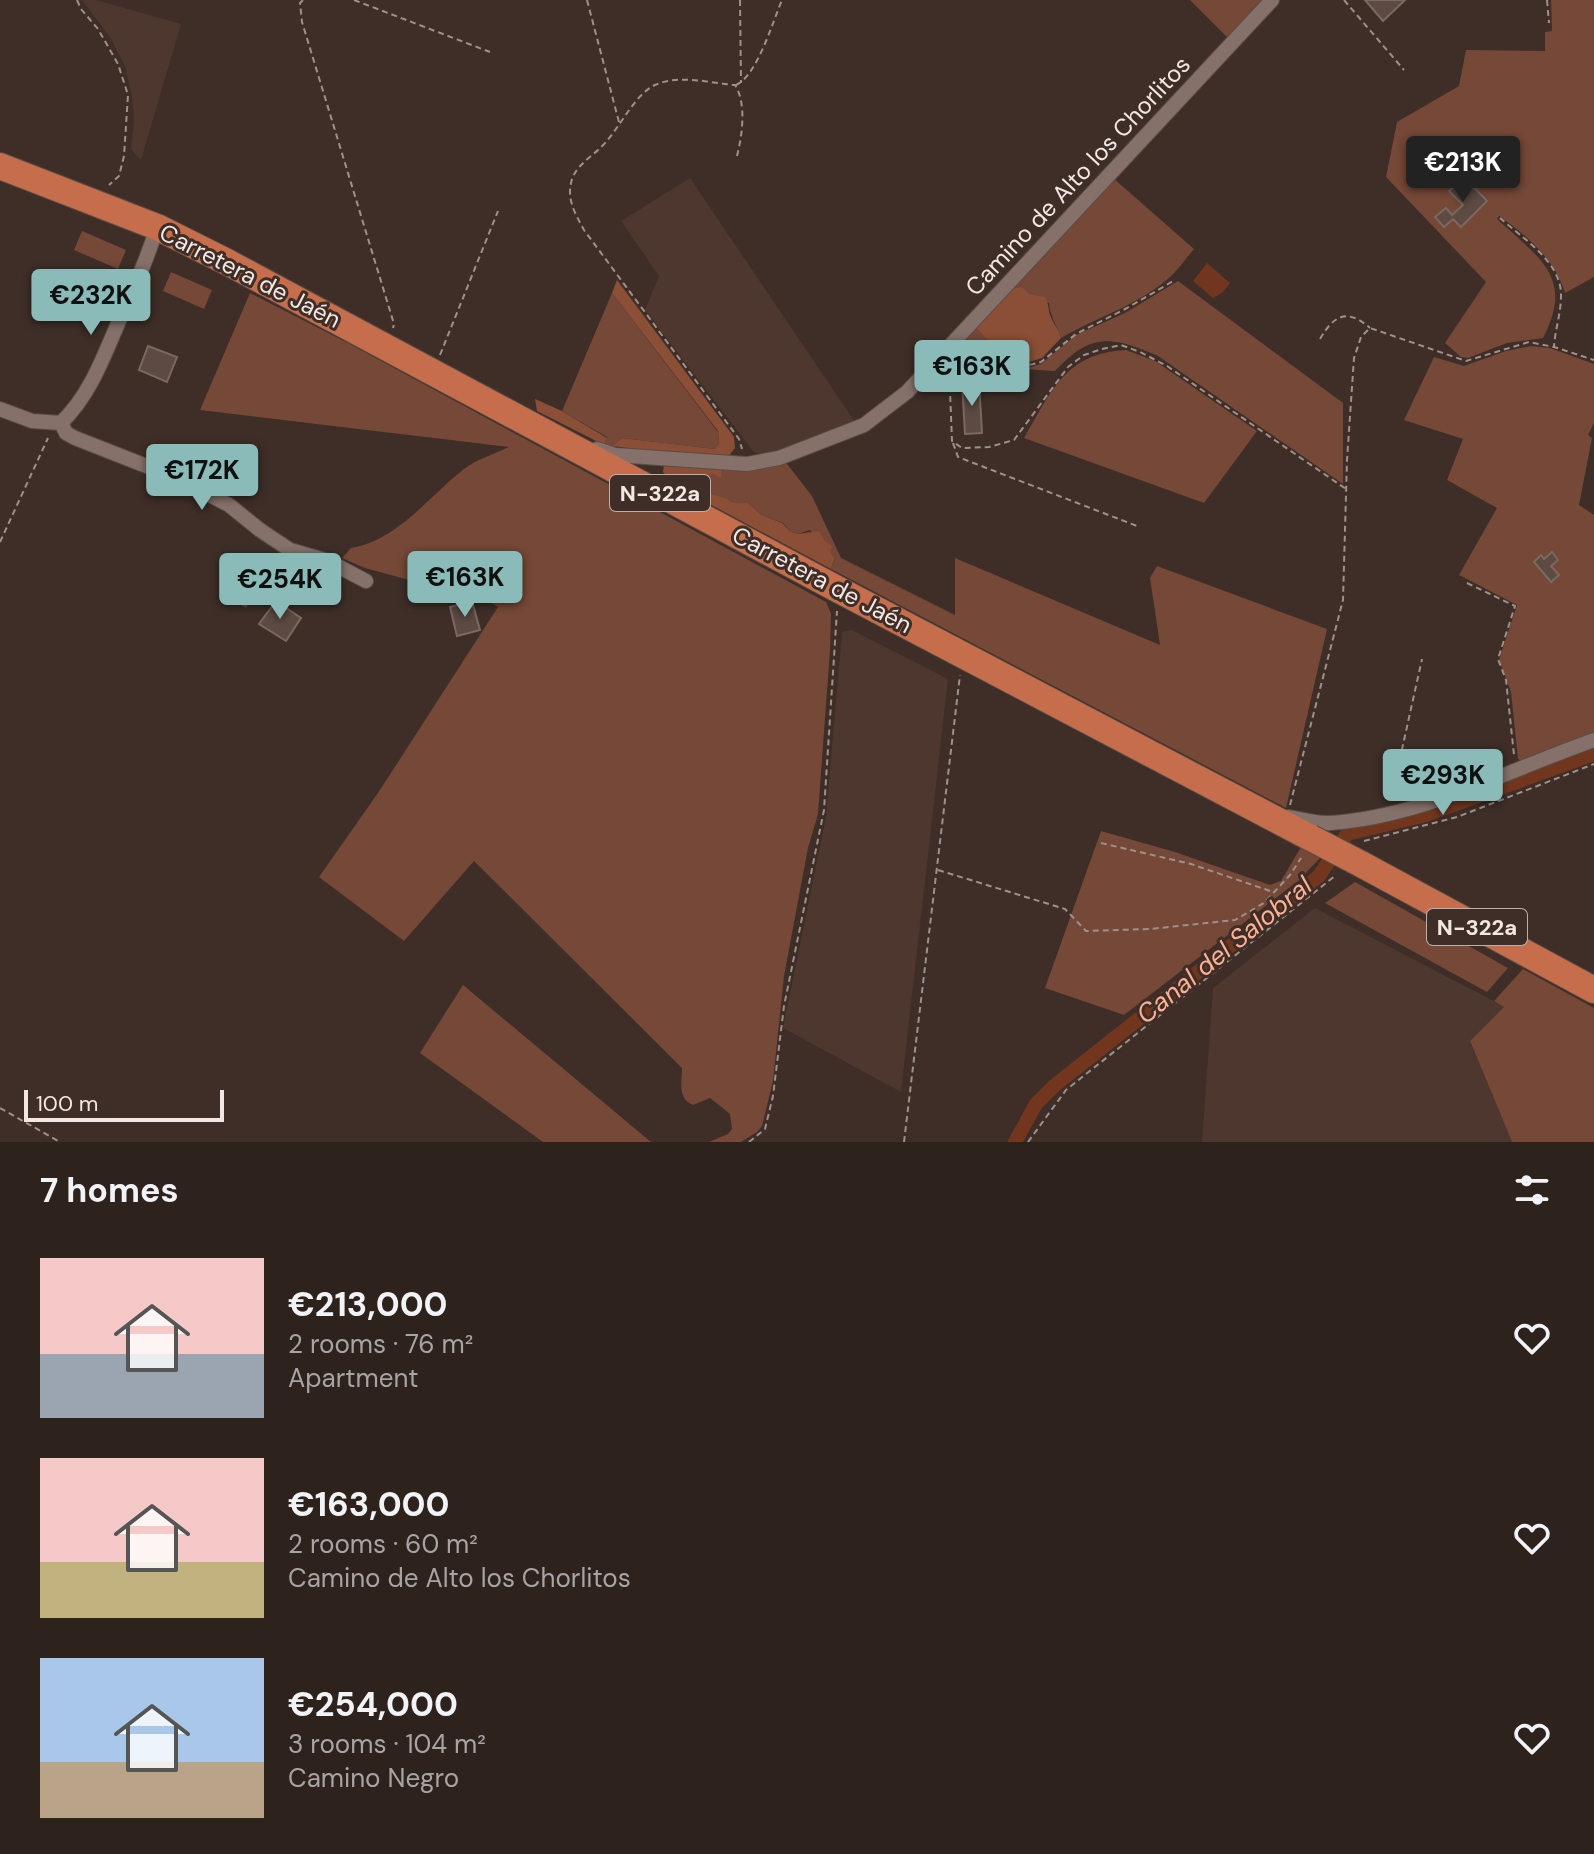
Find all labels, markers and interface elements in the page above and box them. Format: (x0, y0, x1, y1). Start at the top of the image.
street label: Camino de Alto los Chorlitos (958, 49, 1197, 302)
pin: €213K (1407, 136, 1519, 204)
text: €213K (1424, 145, 1502, 179)
street label: Carretera de Jaén (154, 216, 346, 335)
pin: €232K (35, 269, 147, 337)
text: €232K (49, 278, 133, 312)
pin: €163K (916, 340, 1028, 408)
text: €163K (932, 349, 1012, 383)
pin: €172K (146, 444, 258, 512)
text: €172K (164, 453, 240, 487)
road number: N-322a (610, 475, 710, 511)
street label: Carretera de Jaén (727, 519, 918, 640)
pin: €163K (409, 551, 521, 619)
pin: €254K (224, 553, 336, 621)
text: €163K (425, 560, 505, 594)
text: €254K (237, 562, 323, 596)
pin: €293K (1387, 749, 1499, 817)
text: €293K (1401, 758, 1485, 792)
water label: Canal del Salobral (1129, 868, 1320, 1031)
road number: N-322a (1427, 909, 1527, 945)
scale bar (24, 1086, 224, 1122)
text: 100 m (36, 1089, 98, 1118)
text: 7 homes (40, 1168, 179, 1213)
icon: filters (1510, 1168, 1554, 1212)
text: €213,000 (288, 1282, 448, 1327)
icon: home (104, 1290, 200, 1386)
icon: heart (1510, 1316, 1554, 1360)
text: 2 rooms · 76 m² (288, 1327, 473, 1361)
text: Apartment (288, 1361, 419, 1395)
text: €163,000 (288, 1482, 449, 1527)
icon: home (104, 1490, 200, 1586)
icon: heart (1510, 1516, 1554, 1560)
text: 2 rooms · 60 m² (288, 1527, 478, 1561)
text: Camino de Alto los Chorlitos (288, 1561, 631, 1595)
text: €254,000 (288, 1682, 458, 1727)
icon: home (104, 1690, 200, 1786)
icon: heart (1510, 1716, 1554, 1760)
text: 3 rooms · 104 m² (288, 1727, 486, 1761)
text: Camino Negro (288, 1761, 459, 1795)

